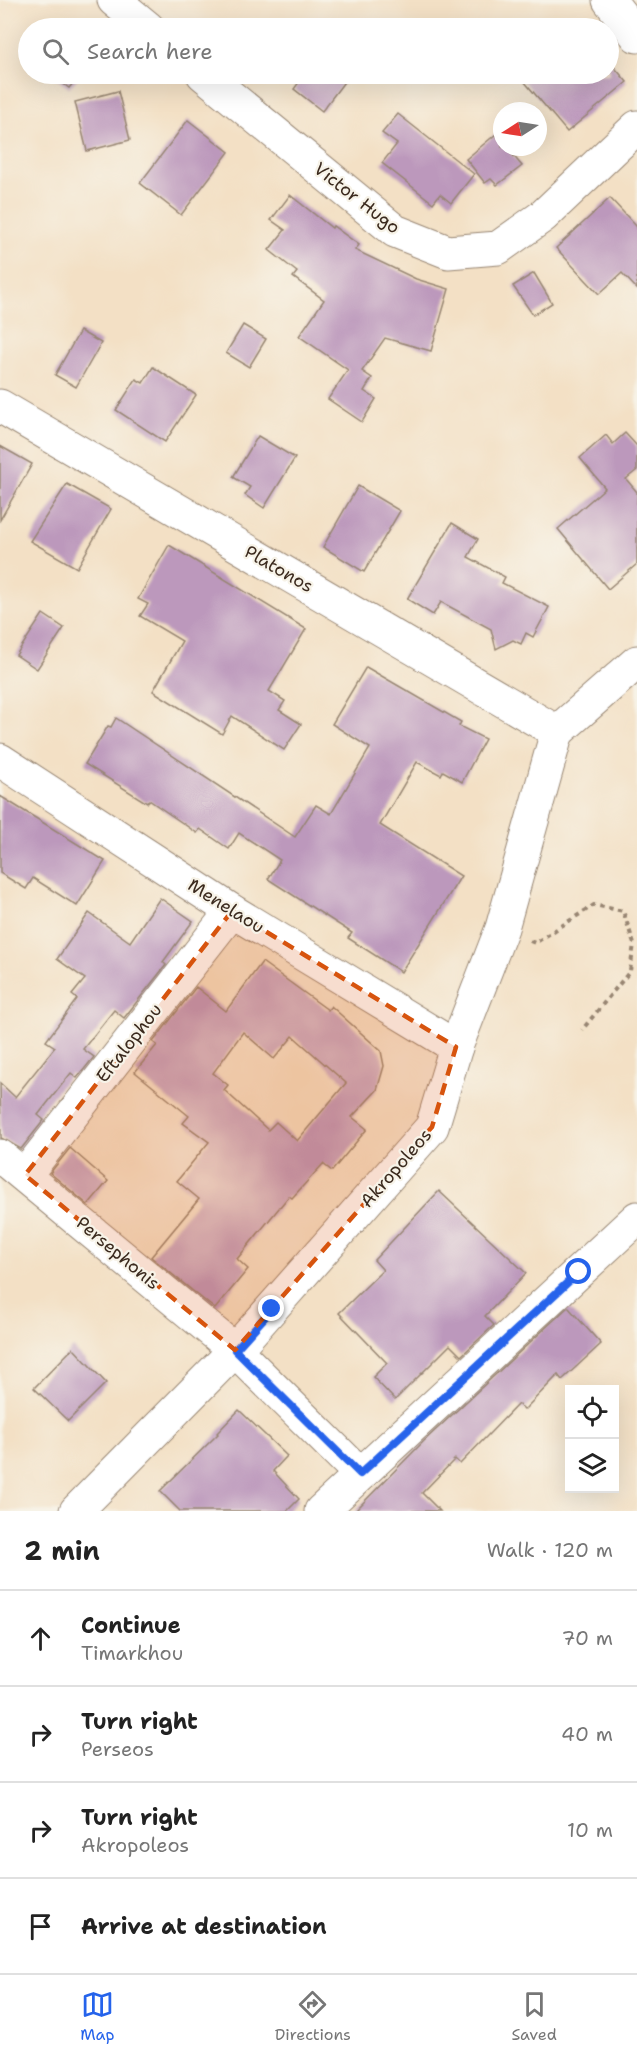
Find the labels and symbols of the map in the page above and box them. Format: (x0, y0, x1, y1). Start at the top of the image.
north arrow (493, 102, 547, 156)
street label: Victor Hugo (309, 157, 405, 239)
street label: Platonos (240, 540, 318, 598)
street label: Menelaou (183, 873, 269, 939)
street label: Eftalophou (91, 999, 167, 1087)
street label: Akropoleos (355, 1123, 437, 1213)
street label: Persephonis (71, 1211, 165, 1295)
route start (565, 1258, 591, 1284)
route end (258, 1295, 284, 1321)

